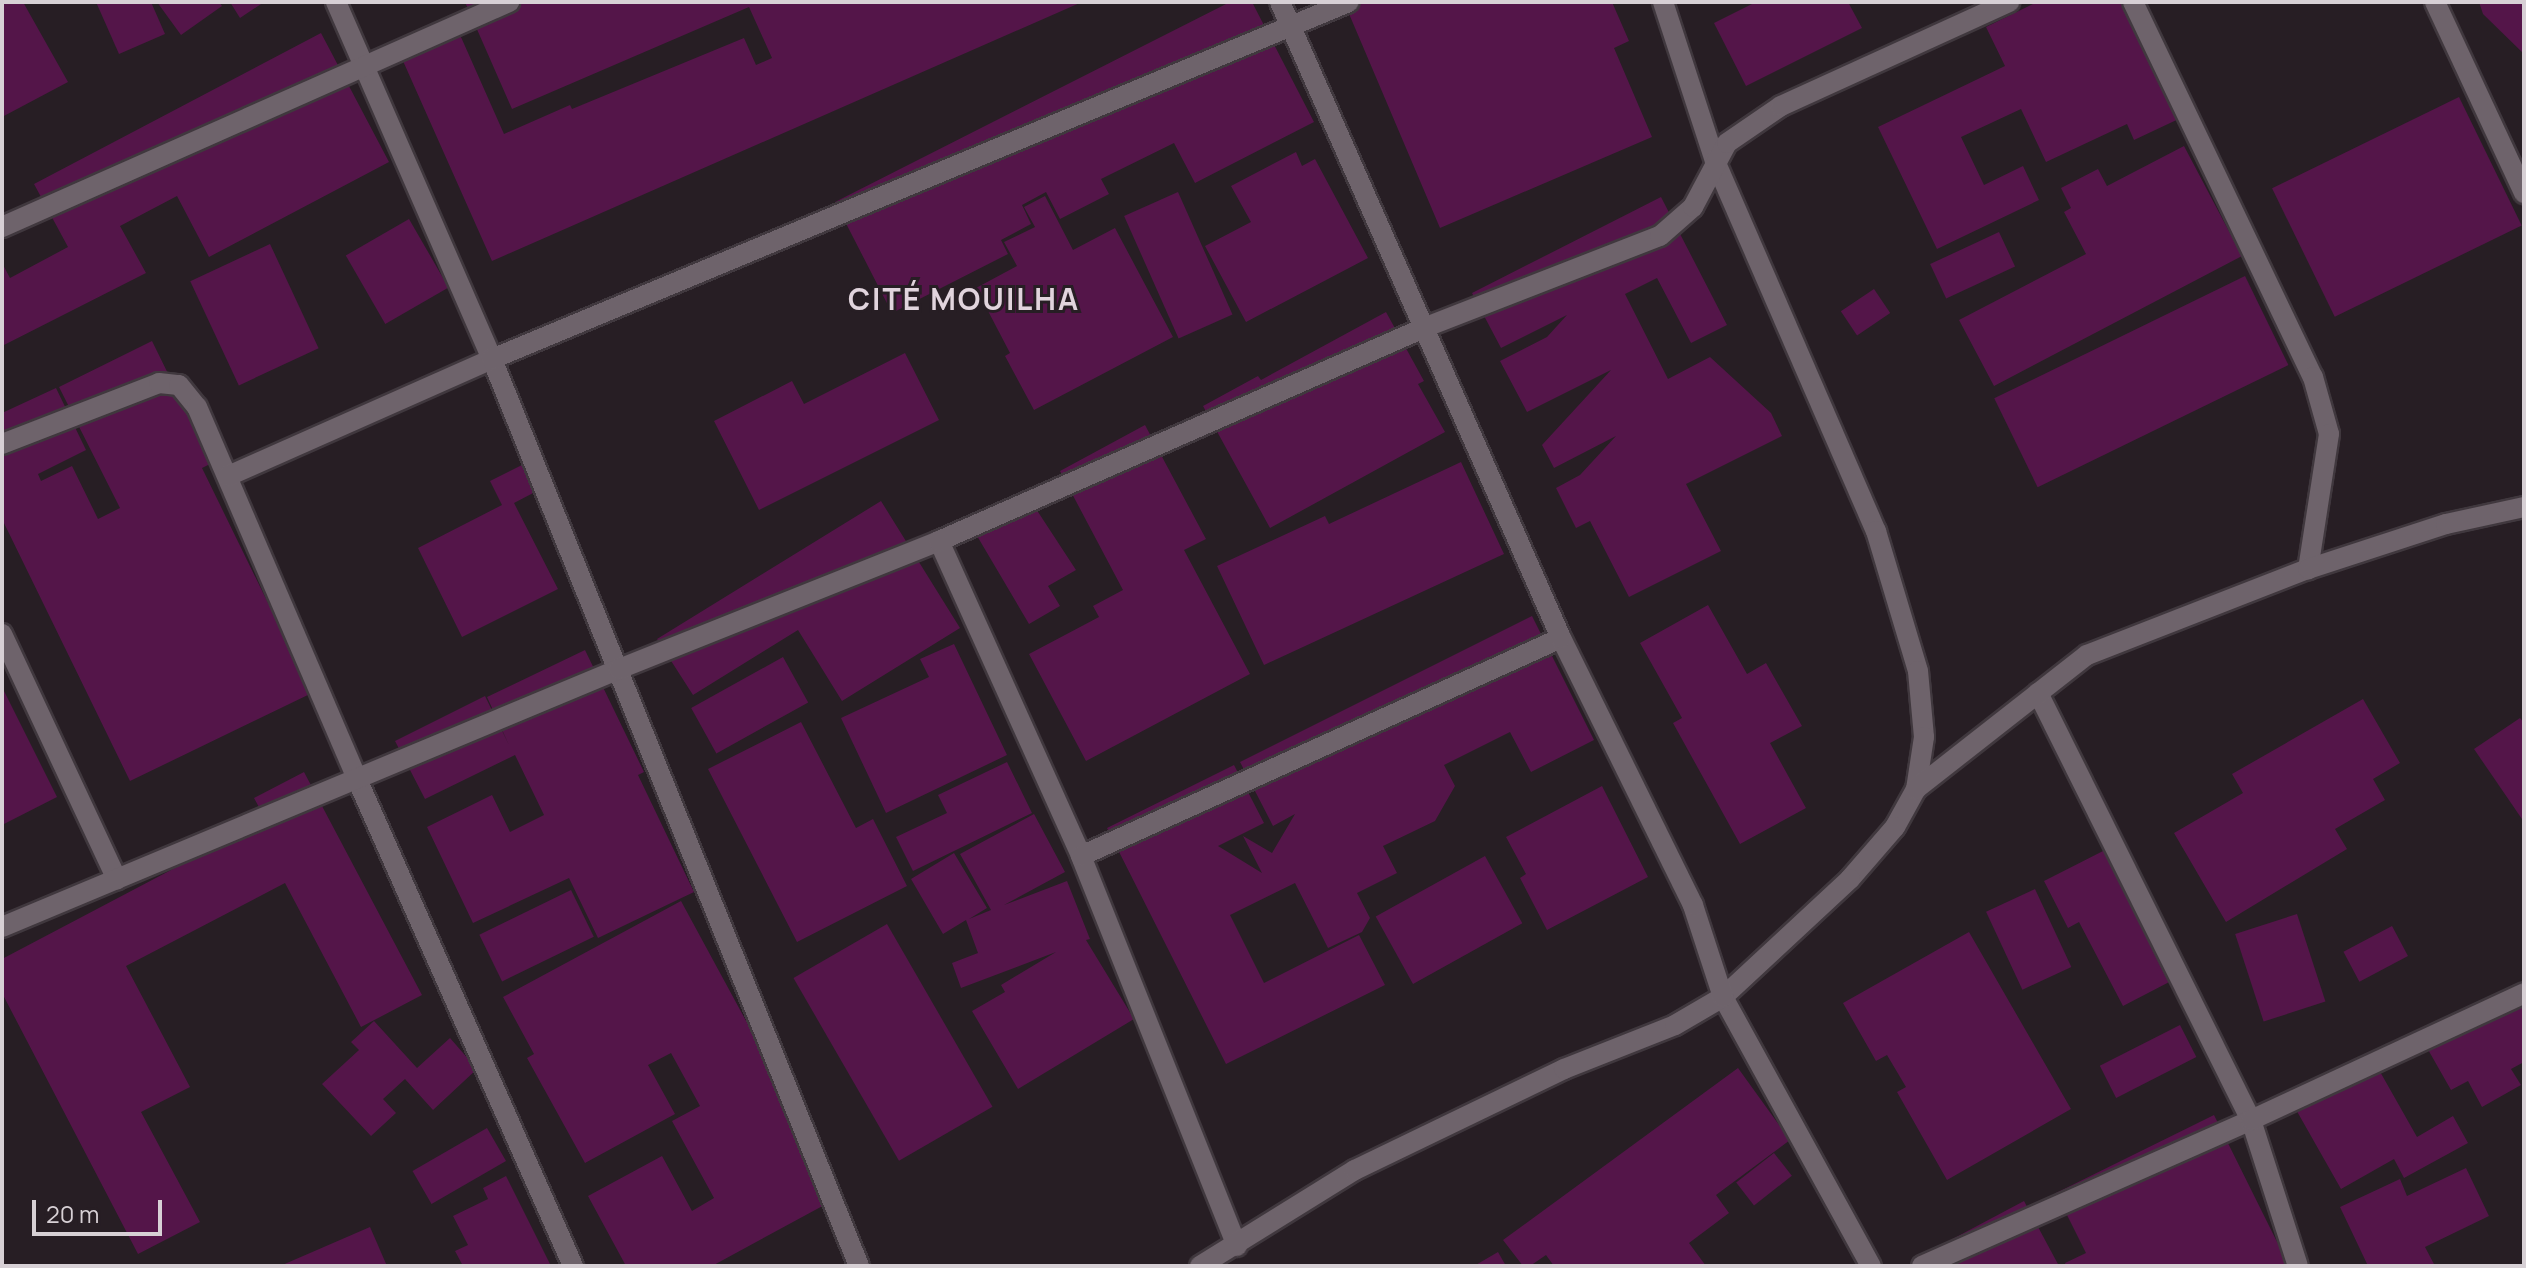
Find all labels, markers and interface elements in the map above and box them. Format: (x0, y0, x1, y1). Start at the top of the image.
district label: CITÉ MOUILHA (848, 281, 1080, 317)
scale bar (36, 1184, 166, 1234)
text: 20 m (46, 1197, 99, 1230)

